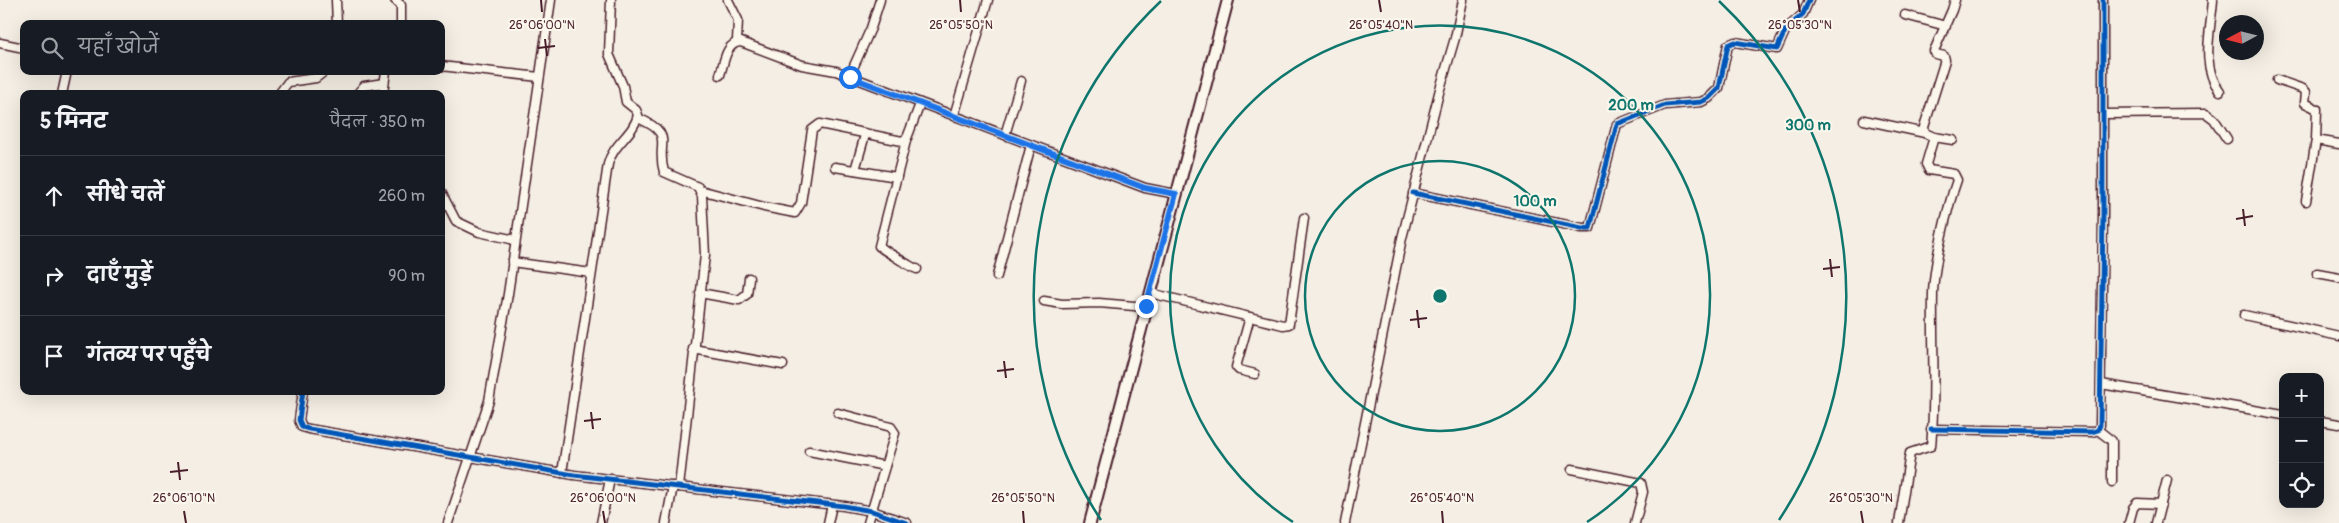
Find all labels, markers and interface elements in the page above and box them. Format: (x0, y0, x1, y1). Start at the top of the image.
north arrow (2219, 15, 2264, 60)
text: 26°06'00"N (509, 18, 575, 33)
text: 26°05'50"N (929, 18, 993, 33)
text: 26°05'40"N (1349, 18, 1413, 33)
text: 26°05'30"N (1768, 18, 1832, 33)
search box (20, 20, 445, 75)
icon: search (38, 34, 66, 62)
text: यहाँ खोजें (78, 35, 159, 59)
route start (839, 66, 862, 89)
text: 200 m (1608, 96, 1654, 115)
text: 5 मिनट (40, 108, 107, 135)
text: पैदल · 350 m (330, 112, 425, 132)
text: 300 m (1785, 116, 1831, 135)
icon: ahead (40, 182, 68, 210)
text: सीधे चलें (87, 183, 164, 207)
text: 260 m (378, 186, 425, 206)
text: 100 m (1514, 192, 1556, 211)
icon: right (40, 262, 68, 290)
text: दाएँ मुड़ें (87, 263, 152, 287)
text: 90 m (388, 266, 425, 286)
centre of rings (1431, 287, 1449, 305)
route end (1135, 295, 1158, 318)
icon: arrive (40, 342, 68, 370)
text: गंतव्य पर पहुँचे (87, 343, 211, 367)
map controls (2279, 373, 2324, 508)
button: + (2279, 373, 2324, 418)
button: − (2279, 418, 2324, 463)
button: locate (2279, 463, 2324, 508)
text: 26°06'10"N (153, 491, 215, 506)
text: 26°06'00"N (570, 491, 636, 506)
text: 26°05'50"N (991, 491, 1055, 506)
text: 26°05'40"N (1410, 491, 1474, 506)
text: 26°05'30"N (1829, 491, 1893, 506)

